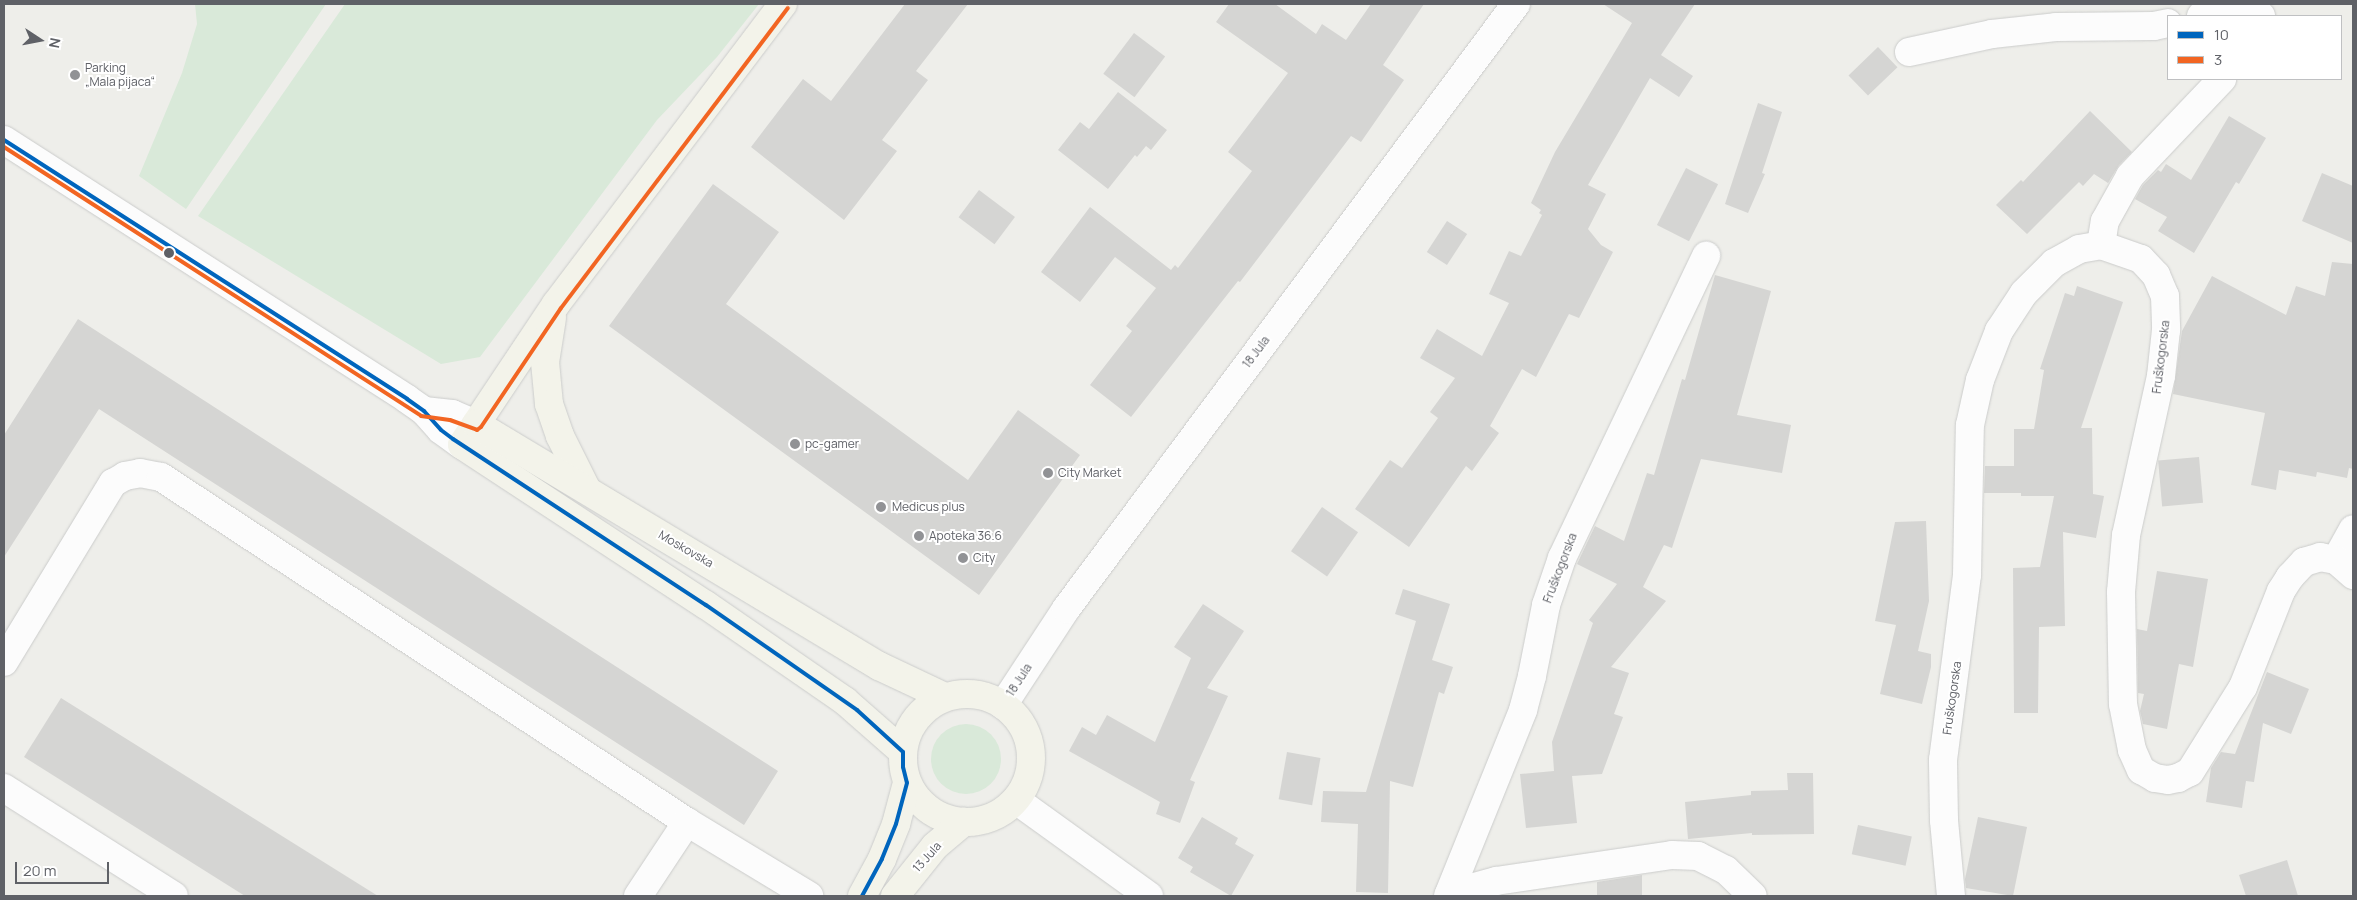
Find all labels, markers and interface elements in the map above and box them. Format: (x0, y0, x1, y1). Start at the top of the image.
north arrow (15, 15, 65, 65)
legend (2167, 15, 2342, 80)
text: 10 (2214, 24, 2229, 45)
text: N (45, 36, 66, 50)
text: 3 (2214, 49, 2222, 70)
place label: Parking „Mala pijaca“ (85, 61, 155, 89)
marker: Parking „Mala pijaca“ (69, 69, 81, 81)
unlabelled marker (164, 248, 174, 258)
street label: Fruškogorska (2149, 319, 2173, 395)
street label: 18 Jula (1239, 333, 1273, 371)
place label: pc-gamer (805, 437, 859, 451)
marker: pc-gamer (789, 438, 801, 450)
place label: City Market (1058, 466, 1121, 480)
marker: City Market (1042, 467, 1054, 479)
marker: Medicus plus (874, 500, 888, 514)
place label: Medicus plus (892, 500, 965, 514)
street label: Moskovska (656, 528, 716, 570)
place label: Apoteka 36.6 (929, 529, 1002, 543)
marker: Apoteka 36.6 (913, 530, 925, 542)
street label: Fruškogorska (1540, 531, 1580, 605)
place label: City (973, 551, 995, 565)
marker: City (957, 552, 969, 564)
street label: Fruškogorska (1940, 660, 1964, 736)
street label: 18 Jula (1003, 661, 1035, 699)
street label: 13 Jula (910, 839, 944, 875)
scale bar (18, 852, 111, 884)
text: 20 m (23, 860, 56, 881)

